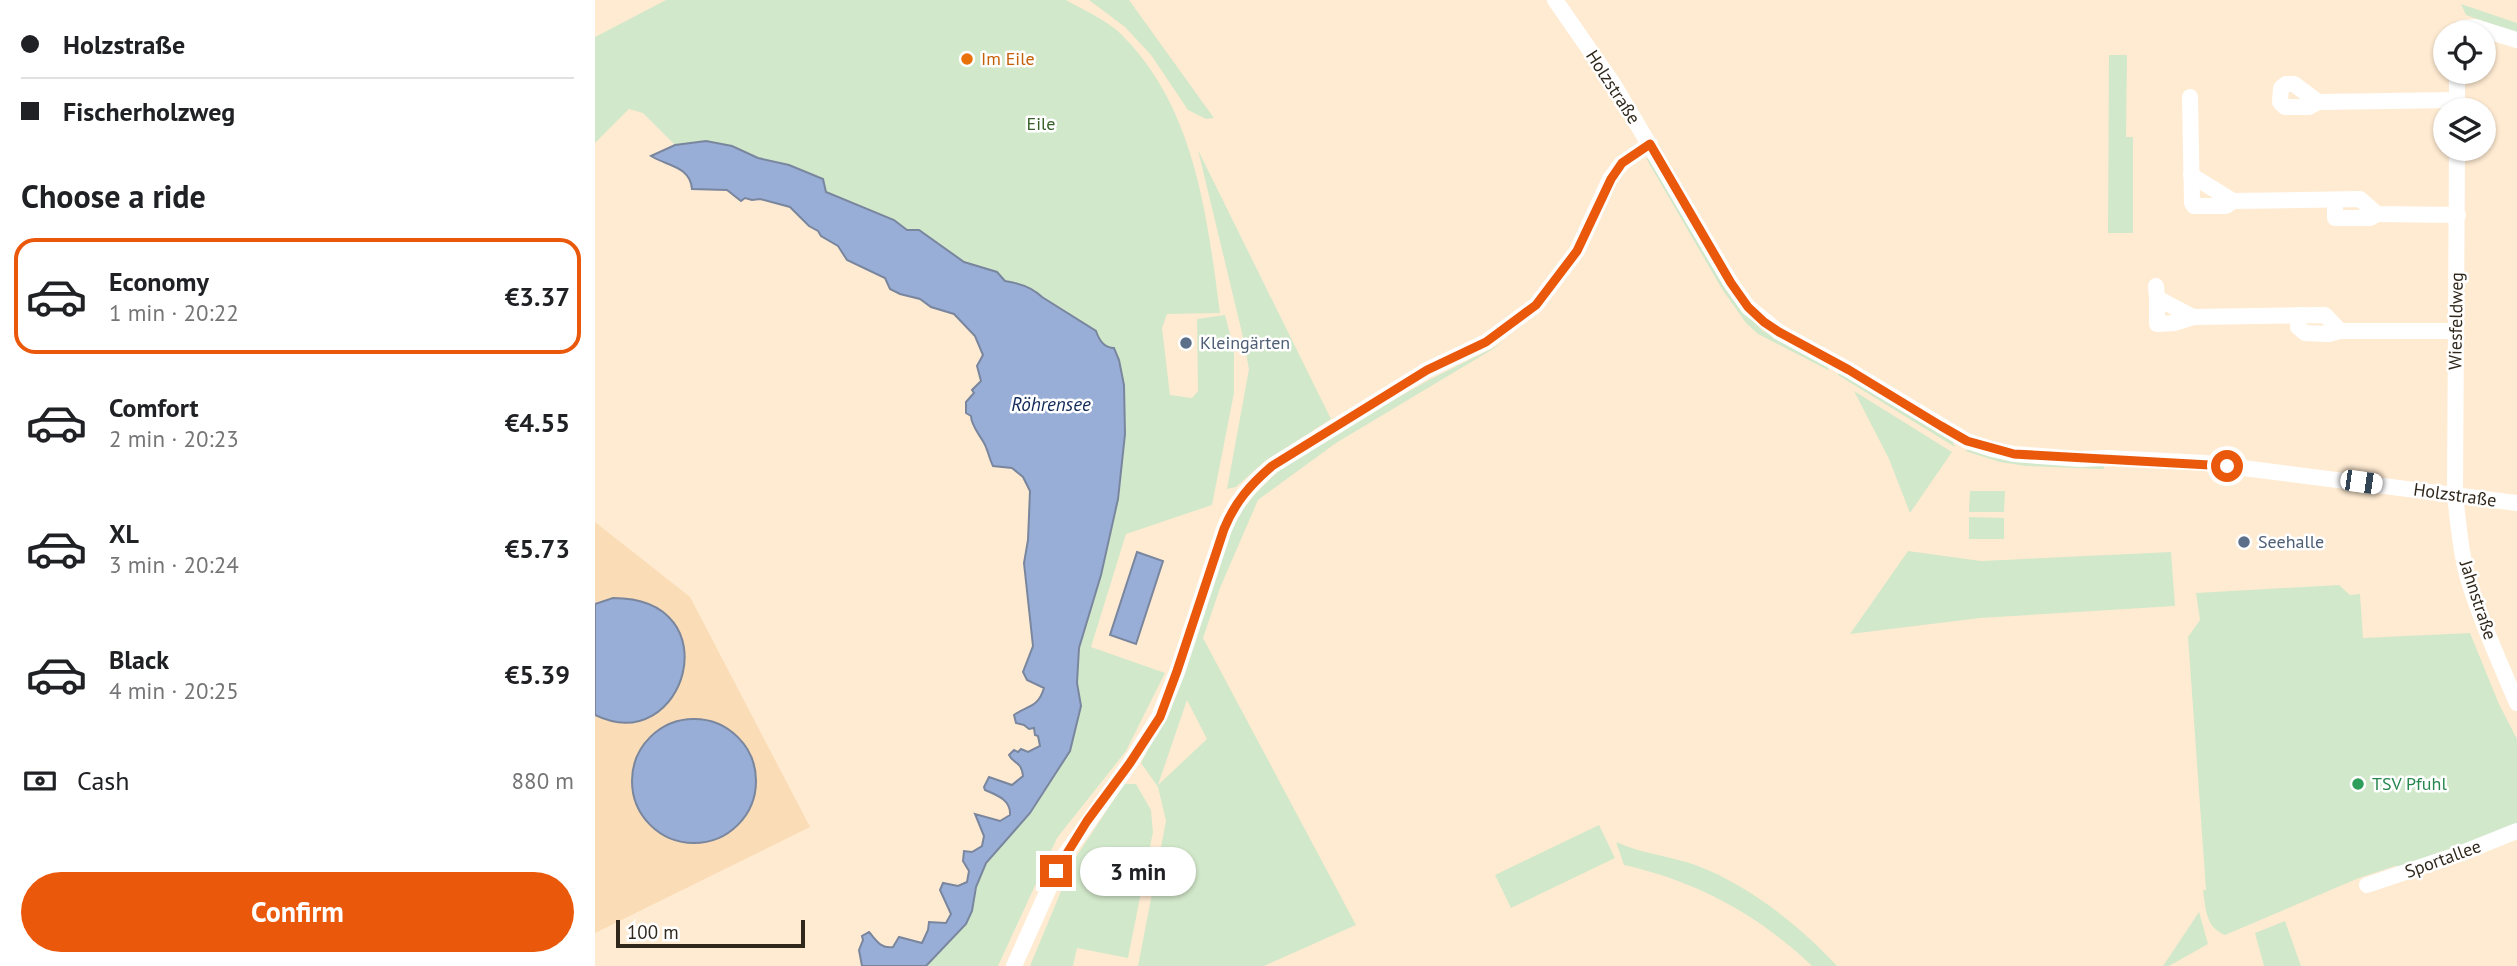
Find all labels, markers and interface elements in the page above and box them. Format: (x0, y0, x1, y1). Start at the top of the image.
map controls (2433, 21, 2496, 161)
button: locate (2433, 21, 2496, 84)
text: Holzstraße (63, 28, 185, 61)
street label: Holzstraße (1581, 45, 1646, 128)
place label: Im Eile (981, 47, 1035, 70)
marker: Im Eile (959, 51, 975, 67)
text: Fischerholzweg (63, 95, 235, 128)
button: layers (2433, 98, 2496, 161)
park label: Eile (1027, 112, 1055, 135)
text: Choose a ride (21, 175, 206, 217)
icon: car (25, 265, 88, 328)
text: Economy (109, 265, 209, 298)
street label: Wiesfeldweg (2443, 272, 2468, 370)
text: €3.37 (505, 280, 570, 313)
text: 1 min · 20:22 (109, 298, 239, 327)
place label: Kleingärten (1200, 331, 1290, 354)
marker: Kleingärten (1178, 335, 1194, 351)
icon: car (25, 391, 88, 454)
text: Comfort (109, 391, 199, 424)
water label: Röhrensee (1011, 392, 1091, 416)
text: €4.55 (505, 406, 570, 439)
text: 2 min · 20:23 (109, 424, 239, 453)
route start (2211, 450, 2243, 482)
car (2339, 469, 2384, 495)
street label: Holzstraße (2412, 477, 2498, 512)
icon: car (25, 517, 88, 580)
text: XL (109, 517, 139, 550)
place label: Seehalle (2258, 530, 2324, 553)
text: €5.73 (505, 532, 570, 565)
marker: Seehalle (2236, 534, 2252, 550)
text: 3 min · 20:24 (109, 550, 239, 579)
street label: Jahnstraße (2454, 556, 2502, 643)
icon: car (25, 643, 88, 706)
text: Black (109, 643, 169, 676)
text: €5.39 (505, 658, 570, 691)
text: 4 min · 20:25 (109, 676, 239, 705)
icon: cash (21, 762, 59, 800)
text: Cash (77, 764, 129, 797)
text: 880 m (512, 766, 574, 795)
place label: TSV Pfuhl (2372, 772, 2447, 795)
marker: TSV Pfuhl (2350, 776, 2366, 792)
street label: Sportallee (2402, 834, 2484, 883)
callout: 3 min (1081, 846, 1196, 896)
route end (1040, 855, 1072, 887)
text: 3 min (1110, 857, 1166, 886)
button: Confirm (21, 872, 574, 952)
scale bar (616, 917, 805, 949)
text: 100 m (627, 920, 679, 944)

